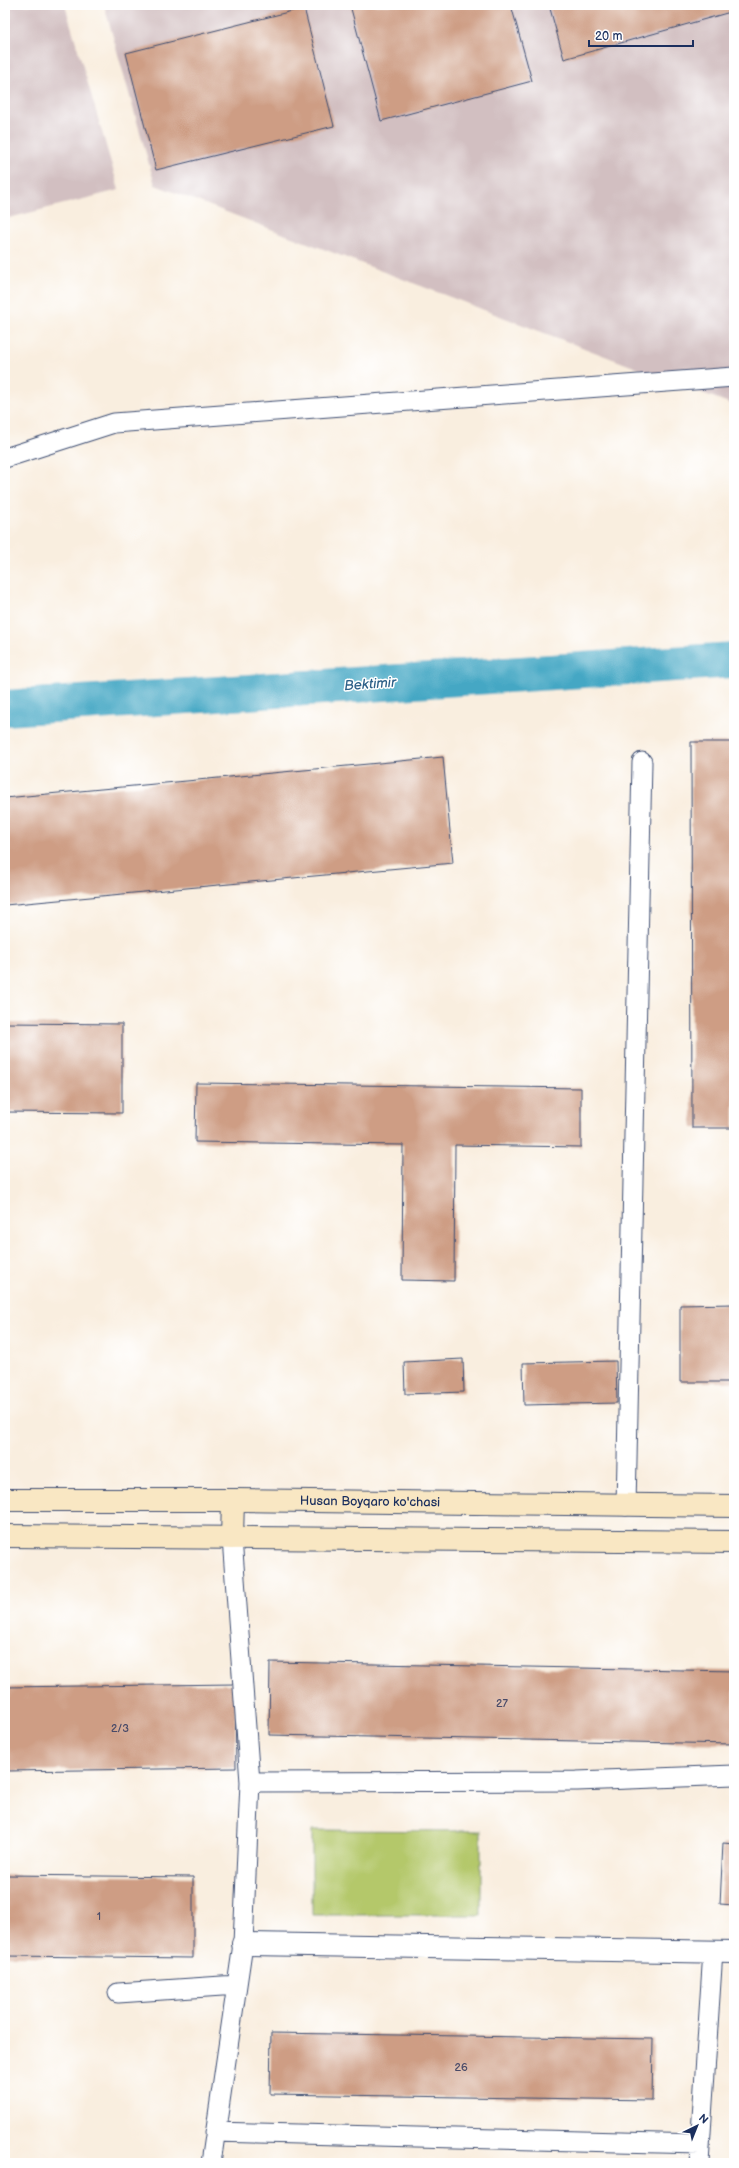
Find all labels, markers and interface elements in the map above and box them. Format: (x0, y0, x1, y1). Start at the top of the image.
scale bar (589, 22, 693, 48)
text: 20 m (595, 29, 622, 44)
water label: Bektimir (344, 674, 397, 694)
street label: Husan Boyqaro ko'chasi (300, 1493, 440, 1510)
house number: 27 (496, 1697, 509, 1710)
house number: 2/3 (111, 1722, 129, 1735)
house number: 1 (97, 1910, 101, 1923)
house number: 26 (454, 2061, 468, 2074)
north arrow (677, 2106, 717, 2146)
text: N (696, 2111, 711, 2127)

